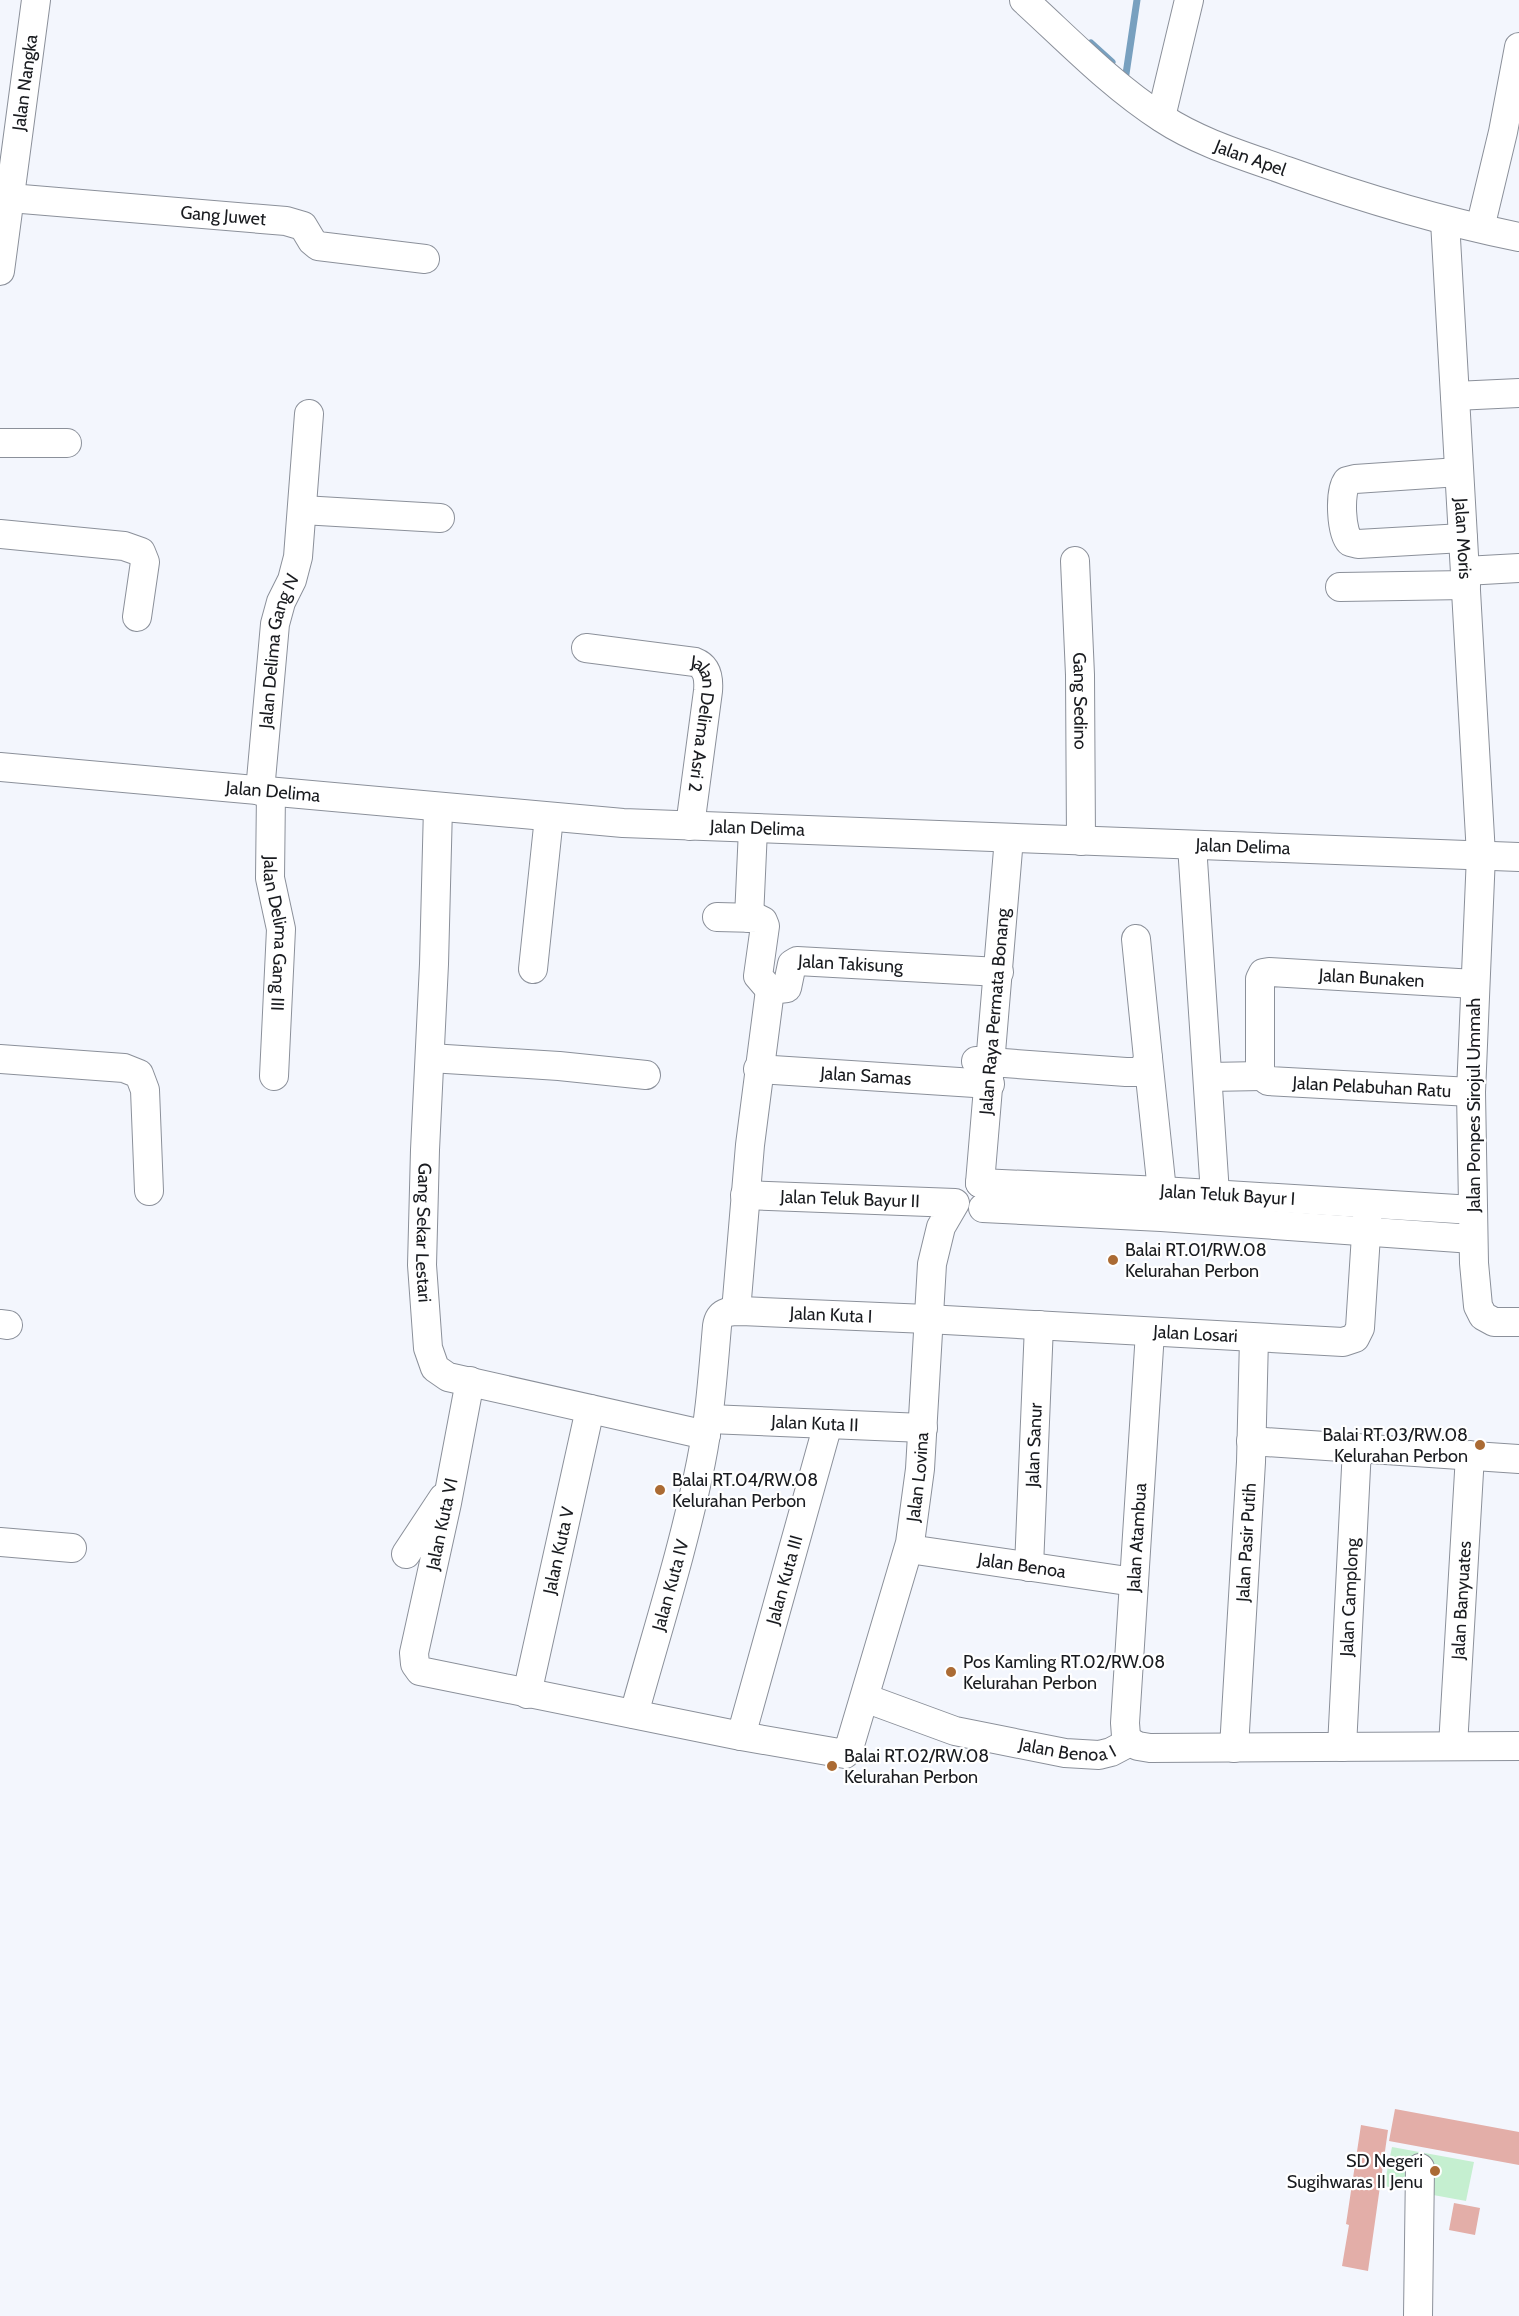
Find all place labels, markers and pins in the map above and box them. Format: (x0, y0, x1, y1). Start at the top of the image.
place label: Balai RT.01/RW.08 Kelurahan Perbon (1125, 1239, 1267, 1282)
marker: Balai RT.01/RW.08 Kelurahan Perbon (1106, 1253, 1120, 1267)
place label: Balai RT.03/RW.08 Kelurahan Perbon (1323, 1424, 1468, 1467)
marker: Balai RT.03/RW.08 Kelurahan Perbon (1473, 1438, 1487, 1452)
place label: Balai RT.04/RW.08 Kelurahan Perbon (672, 1469, 818, 1512)
marker: Balai RT.04/RW.08 Kelurahan Perbon (653, 1483, 667, 1497)
place label: Pos Kamling RT.02/RW.08 Kelurahan Perbon (963, 1651, 1165, 1694)
marker: Pos Kamling RT.02/RW.08 Kelurahan Perbon (944, 1665, 958, 1679)
place label: Balai RT.02/RW.08 Kelurahan Perbon (844, 1745, 989, 1788)
marker: Balai RT.02/RW.08 Kelurahan Perbon (825, 1759, 839, 1773)
place label: SD Negeri Sugihwaras II Jenu (1287, 2150, 1423, 2193)
marker: SD Negeri Sugihwaras II Jenu (1428, 2164, 1442, 2178)

